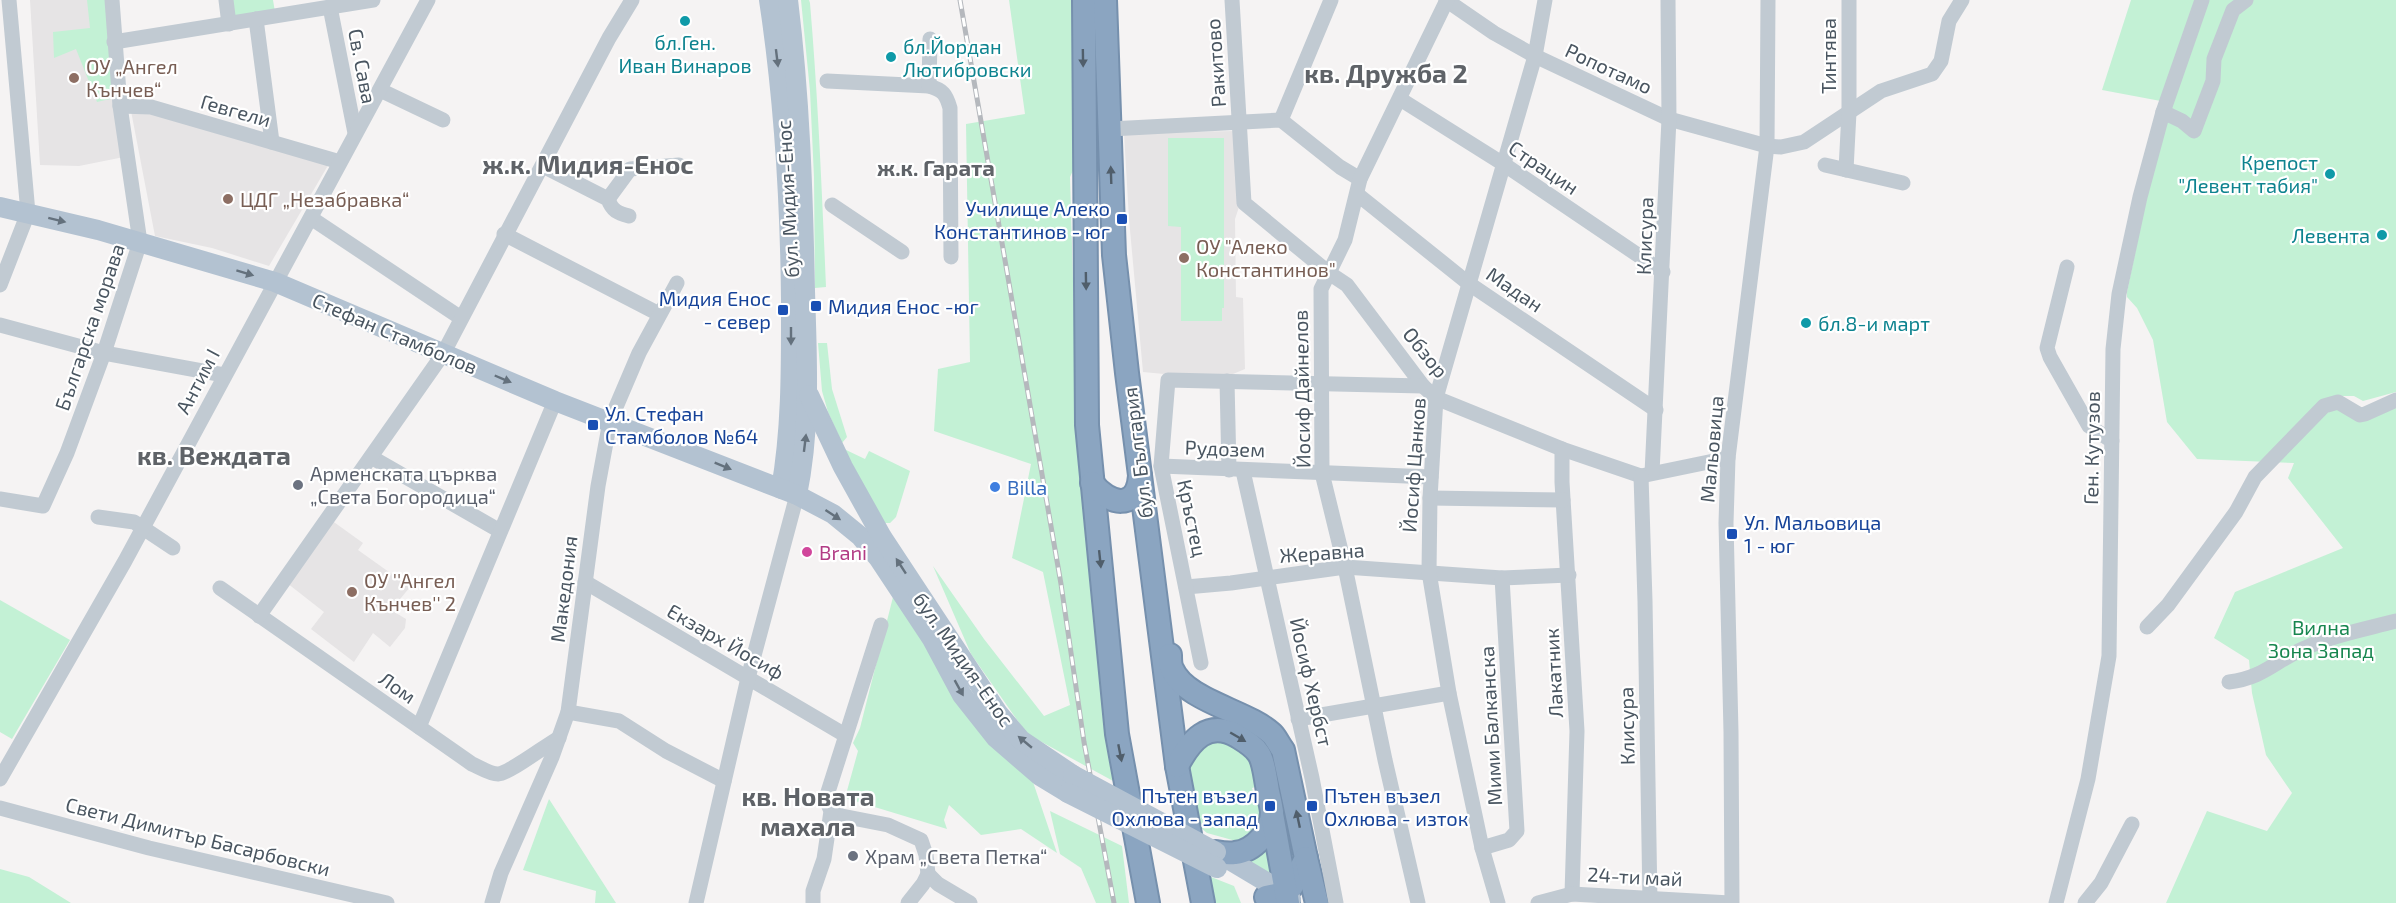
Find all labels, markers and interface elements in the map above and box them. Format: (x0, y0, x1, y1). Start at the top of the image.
marker: бл.Ген. Иван Винаров (678, 14, 692, 28)
street label: Ракитово (1200, 18, 1230, 108)
street label: Тинтява (1816, 18, 1840, 94)
street label: Св. Сава (344, 26, 382, 106)
place label: бл.Ген. Иван Винаров (618, 30, 752, 77)
place label: бл.Йордан Лютибровски (903, 34, 1031, 81)
street label: Ропотамо (1562, 37, 1656, 99)
one-way arrow (772, 49, 782, 68)
one-way arrow (1078, 49, 1088, 68)
marker: бл.Йордан Лютибровски (884, 50, 898, 64)
place label: ОУ „Ангел Кънчев“ (86, 54, 178, 101)
district label: кв. Дружба 2 (1304, 57, 1468, 88)
marker: ОУ „Ангел Кънчев“ (67, 71, 81, 85)
street label: Гевгели (198, 89, 274, 131)
street label: бул. Мидия-Енос (771, 119, 804, 279)
street label: Страцин (1504, 135, 1584, 199)
district label: ж.к. Мидия-Енос (482, 148, 694, 179)
place label: Крепост "Левент табия" (2178, 150, 2318, 197)
district label: ж.к. Гарата (877, 154, 995, 180)
one-way arrow (1107, 166, 1116, 185)
marker: Крепост "Левент табия" (2323, 167, 2337, 181)
place label: ЦДГ „Незабравка“ (240, 187, 409, 211)
marker: ЦДГ „Незабравка“ (221, 192, 235, 206)
place label: Училище Алеко Константинов - юг (934, 196, 1110, 243)
street label: Клисура (1631, 197, 1658, 276)
marker: Училище Алеко Константинов - юг (1115, 212, 1129, 226)
one-way arrow (48, 216, 67, 225)
place label: Левента (2292, 223, 2370, 247)
marker: Левента (2375, 228, 2389, 242)
place label: ОУ "Алеко Константинов" (1196, 234, 1336, 281)
street label: Българска морава (49, 240, 129, 414)
marker: ОУ "Алеко Константинов" (1177, 251, 1191, 265)
street label: Мадан (1482, 261, 1548, 317)
one-way arrow (236, 269, 254, 278)
one-way arrow (1081, 271, 1091, 290)
place label: Мидия Енос - север (659, 286, 771, 333)
street label: Стефан Стамболов (309, 287, 481, 379)
place label: Мидия Енос -юг (828, 294, 979, 318)
marker: Мидия Енос -юг (809, 299, 823, 313)
marker: Мидия Енос - север (776, 303, 790, 317)
street label: Йосиф Дайнелов (1288, 310, 1314, 468)
place label: бл.8-и март (1818, 311, 1930, 335)
marker: бл.8-и март (1799, 316, 1813, 330)
street label: Обзор (1398, 322, 1454, 382)
one-way arrow (786, 327, 796, 346)
street label: Антим I (170, 344, 224, 418)
one-way arrow (494, 374, 512, 384)
street label: бул. България (1117, 386, 1158, 520)
street label: Ген. Кутузов (2078, 391, 2105, 505)
street label: Мальовица (1694, 395, 1728, 503)
street label: Йосиф Цанков (1396, 397, 1430, 533)
place label: Ул. Стефан Стамболов №64 (605, 401, 758, 448)
marker: Ул. Стефан Стамболов №64 (586, 418, 600, 432)
one-way arrow (800, 434, 809, 453)
street label: Рудозем (1184, 435, 1266, 462)
district label: кв. Веждата (137, 439, 291, 470)
place label: Арменската църква „Света Богородица“ (310, 461, 497, 508)
one-way arrow (714, 462, 732, 471)
place label: Billa (1007, 475, 1047, 499)
street label: Кръстец (1173, 477, 1213, 559)
marker: Арменската църква „Света Богородица“ (291, 478, 305, 492)
marker: Billa (988, 480, 1002, 494)
one-way arrow (825, 509, 841, 520)
place label: Ул. Мальовица 1 - юг (1744, 510, 1881, 557)
marker: Ул. Мальовица 1 - юг (1725, 527, 1739, 541)
street label: Македония (545, 534, 581, 644)
street label: Жеравна (1279, 537, 1365, 567)
place label: Brani (819, 540, 867, 564)
marker: Brani (800, 545, 814, 559)
one-way arrow (1095, 550, 1105, 569)
one-way arrow (896, 558, 907, 574)
place label: ОУ ''Ангел Кънчев'' 2 (364, 568, 456, 615)
marker: ОУ ''Ангел Кънчев'' 2 (345, 585, 359, 599)
street label: бул. Мидия-Енос (908, 587, 1019, 731)
street label: Екзарх Йосиф (663, 598, 789, 684)
street label: Йосиф Хербст (1286, 615, 1339, 749)
park label: Вилна Зона Запад (2268, 615, 2374, 662)
street label: Лакатник (1539, 627, 1567, 718)
street label: Мими Балканска (1474, 646, 1506, 806)
street label: Лом (375, 666, 421, 708)
one-way arrow (953, 680, 964, 696)
street label: Клисура (1613, 687, 1640, 765)
one-way arrow (1230, 732, 1247, 742)
one-way arrow (1017, 735, 1033, 748)
one-way arrow (1116, 744, 1125, 763)
district label: кв. Новата махала (741, 780, 875, 841)
place label: Пътен възел Охлюва - запад (1112, 783, 1258, 830)
place label: Пътен възел Охлюва - изток (1324, 783, 1469, 830)
street label: Свети Димитър Басарбовски (63, 792, 333, 880)
marker: Пътен възел Охлюва - запад (1263, 799, 1277, 813)
marker: Пътен възел Охлюва - изток (1305, 799, 1319, 813)
one-way arrow (1293, 809, 1302, 828)
place label: Храм „Света Петка“ (865, 844, 1047, 868)
marker: Храм „Света Петка“ (846, 849, 860, 863)
street label: 24-ти май (1587, 862, 1683, 890)

